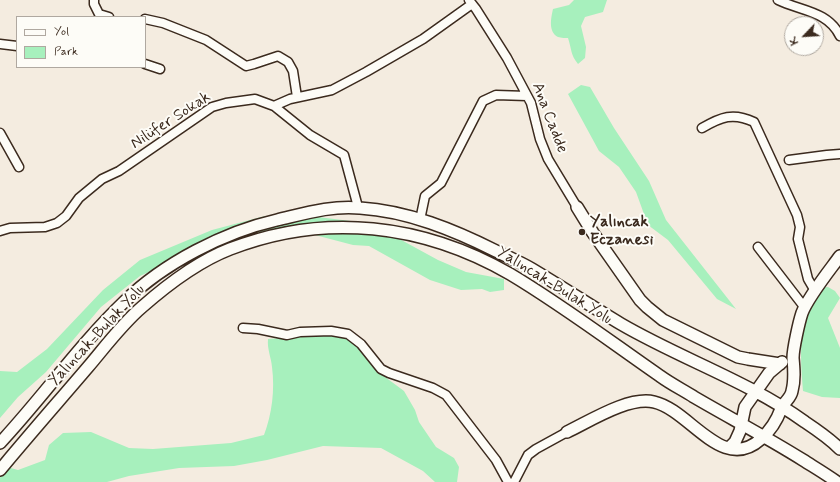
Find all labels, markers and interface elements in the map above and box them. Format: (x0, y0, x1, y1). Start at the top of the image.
legend (16, 16, 146, 68)
north arrow (784, 16, 824, 56)
text: Yol (54, 24, 69, 40)
text: K (786, 34, 802, 47)
text: Park (54, 44, 78, 60)
street label: Ana Cadde (527, 80, 571, 156)
street label: Nilüfer Sokak (128, 88, 214, 154)
place label: Yalıncak Eczanesi (590, 213, 653, 251)
marker: Yalıncak Eczanesi (577, 227, 587, 237)
street label: Yalıncak-Bulak Yolu (493, 243, 615, 329)
street label: Yalıncak-Bulak Yolu (45, 281, 149, 391)

